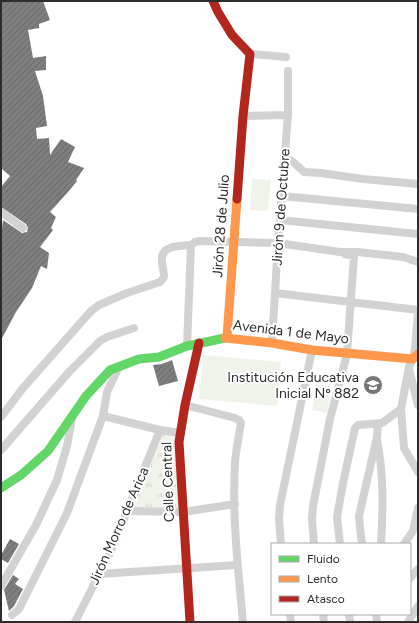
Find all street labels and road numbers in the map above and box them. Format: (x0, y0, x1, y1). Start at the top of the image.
street label: Jirón 9 de Octubre (268, 148, 294, 266)
street label: Jirón 28 de Julio (209, 174, 233, 278)
street label: Avenida 1 de Mayo (232, 316, 350, 348)
street label: Calle Central (158, 442, 178, 522)
street label: Jirón Morro de Arica (85, 464, 153, 588)

